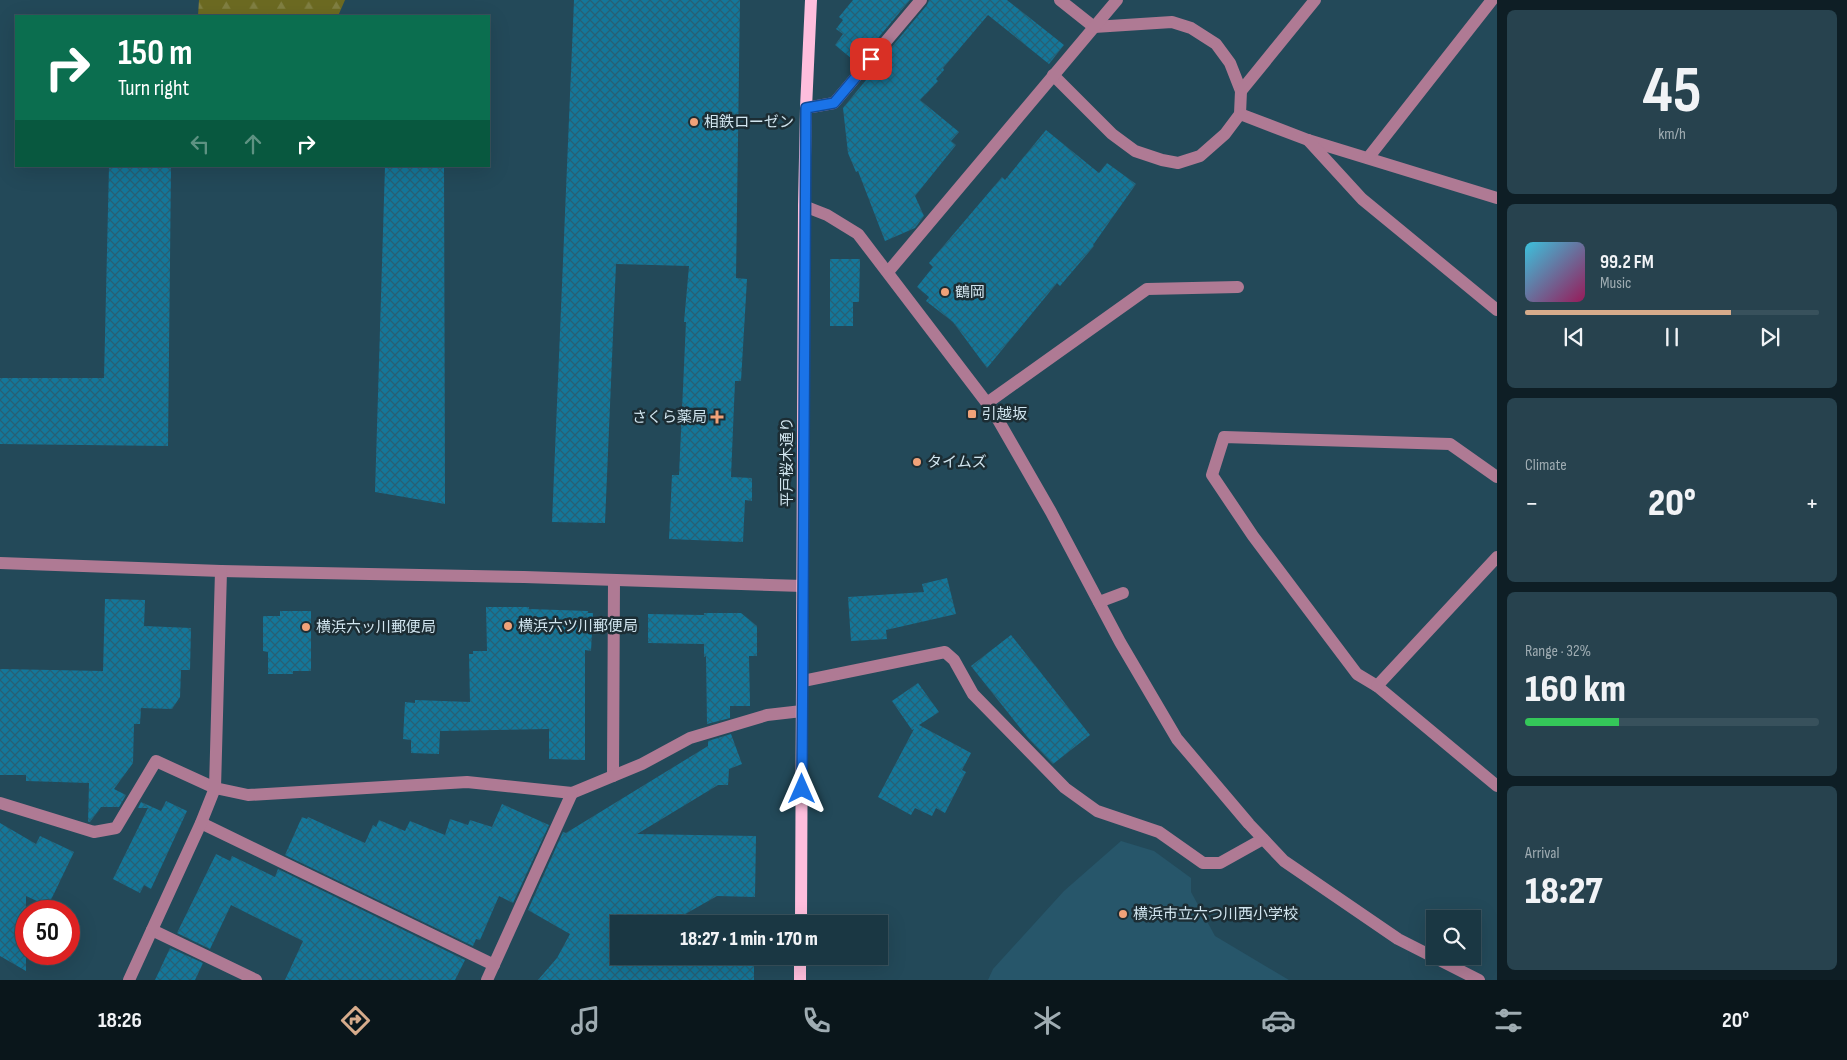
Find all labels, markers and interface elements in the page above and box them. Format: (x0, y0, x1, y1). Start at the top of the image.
text: 150 m (118, 32, 192, 75)
icon: right (35, 35, 100, 100)
pin (850, 38, 892, 80)
icon: arrive (857, 45, 885, 73)
text: 45 (1643, 53, 1701, 131)
text: Turn right (118, 75, 189, 102)
place label: 相鉄ローゼン (704, 113, 794, 132)
marker: 相鉄ローゼン (688, 116, 700, 128)
text: km/h (1658, 125, 1686, 144)
icon: left (186, 130, 214, 158)
icon: ahead (239, 130, 267, 158)
icon: right (292, 130, 320, 158)
text: 99.2 FM (1600, 251, 1654, 274)
text: Music (1600, 274, 1631, 293)
place label: 鶴岡 (955, 283, 985, 302)
marker: 鶴岡 (939, 286, 951, 298)
icon: previous (1560, 323, 1588, 351)
icon: pause (1658, 323, 1686, 351)
icon: next (1756, 323, 1784, 351)
place label: 引越坂 (982, 405, 1027, 424)
place label: さくら薬局 (632, 408, 707, 427)
marker: 引越坂 (966, 408, 978, 420)
marker: さくら薬局 (711, 411, 723, 423)
street label: 平戸桜木通り (778, 417, 797, 507)
place label: タイムズ (927, 453, 987, 472)
marker: タイムズ (911, 456, 923, 468)
text: Climate (1525, 456, 1567, 475)
text: 20° (1648, 481, 1696, 526)
text: − (1525, 487, 1539, 520)
text: + (1805, 487, 1819, 520)
place label: 横浜六ツ川郵便局 (518, 617, 638, 636)
place label: 横浜六ッ川郵便局 (316, 618, 436, 637)
marker: 横浜六ツ川郵便局 (502, 620, 514, 632)
marker: 横浜六ッ川郵便局 (300, 621, 312, 633)
text: Range · 32% (1525, 642, 1591, 661)
text: 160 km (1525, 667, 1626, 712)
position arrow (775, 762, 827, 814)
text: Arrival (1525, 844, 1559, 863)
text: 18:27 (1525, 869, 1602, 914)
speed limit sign: 50 (15, 900, 80, 965)
place label: 横浜市立六つ川西小学校 (1133, 905, 1298, 924)
marker: 横浜市立六つ川西小学校 (1117, 908, 1129, 920)
map controls (1426, 910, 1481, 965)
button: search (1426, 910, 1481, 965)
text: 18:27 · 1 min · 170 m (680, 928, 818, 951)
icon: directions (338, 1003, 373, 1038)
icon: music (568, 1003, 603, 1038)
icon: phone (799, 1003, 834, 1038)
icon: climate (1030, 1003, 1065, 1038)
icon: car (1261, 1003, 1296, 1038)
icon: filters (1491, 1003, 1526, 1038)
text: 18:26 (98, 1007, 142, 1034)
text: 20° (1722, 1007, 1749, 1034)

